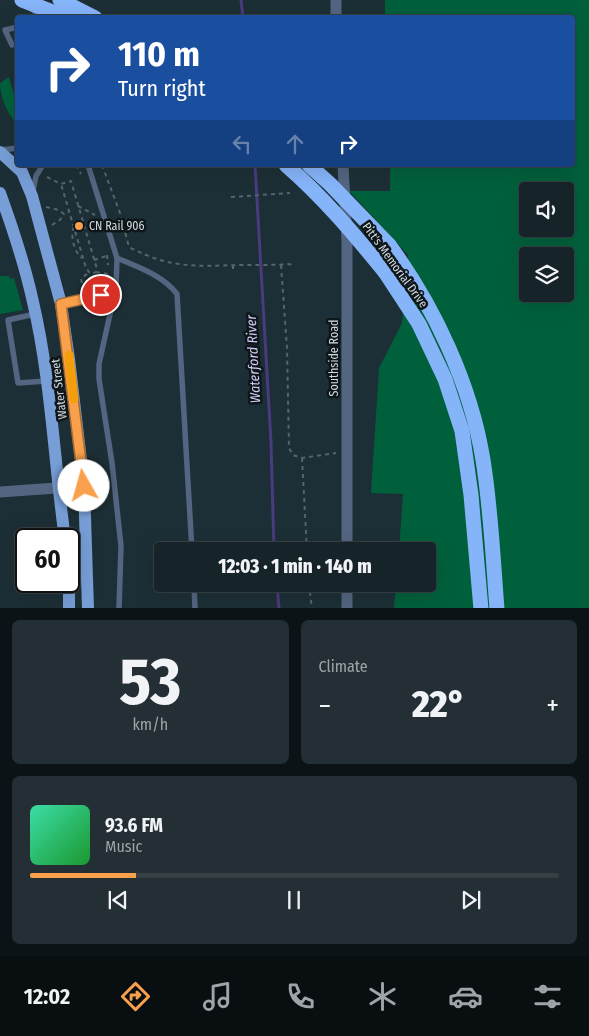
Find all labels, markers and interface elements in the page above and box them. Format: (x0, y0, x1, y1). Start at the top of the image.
text: 110 m (118, 33, 200, 75)
icon: right (35, 35, 100, 100)
text: Turn right (118, 75, 206, 102)
icon: left (228, 130, 256, 158)
icon: ahead (281, 130, 309, 158)
icon: right (334, 130, 362, 158)
map controls (519, 182, 574, 302)
button: sound (519, 182, 574, 237)
place label: CN Rail 906 (89, 219, 145, 233)
marker: CN Rail 906 (73, 220, 85, 232)
street label: Pitt's Memorial Drive (359, 220, 431, 310)
button: layers (519, 247, 574, 302)
pin (80, 274, 122, 316)
icon: arrive (87, 281, 115, 309)
water label: Waterford River (243, 313, 264, 404)
street label: Southside Road (327, 320, 341, 397)
street label: Water Street (48, 358, 70, 420)
position arrow (57, 459, 109, 511)
speed limit sign: 60 (15, 528, 80, 593)
text: 12:03 · 1 min · 140 m (218, 555, 372, 578)
text: 53 (119, 643, 181, 721)
text: Climate (319, 657, 368, 676)
text: 22° (412, 681, 465, 727)
text: − (319, 689, 331, 722)
text: + (546, 689, 559, 722)
text: km/h (132, 715, 168, 734)
text: 93.6 FM (105, 814, 163, 837)
text: Music (105, 837, 142, 856)
icon: previous (104, 886, 132, 914)
icon: pause (280, 886, 308, 914)
icon: next (457, 886, 485, 914)
icon: directions (118, 979, 153, 1014)
icon: music (200, 979, 235, 1014)
icon: phone (283, 979, 318, 1014)
icon: climate (365, 979, 400, 1014)
icon: car (448, 979, 483, 1014)
icon: filters (530, 979, 565, 1014)
text: 12:02 (24, 983, 70, 1010)

